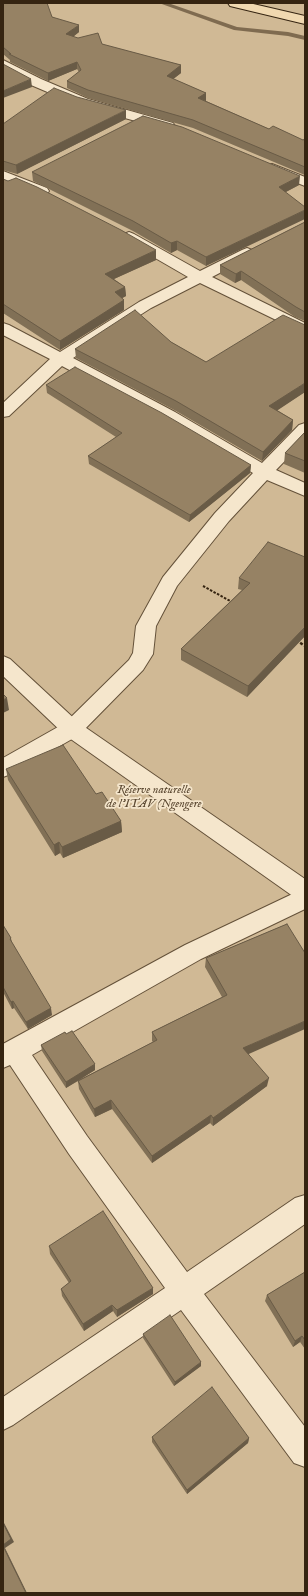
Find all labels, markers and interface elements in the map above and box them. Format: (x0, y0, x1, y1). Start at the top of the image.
park label: Réserve naturelle de l'ITAV (Ngengere (107, 784, 201, 812)

